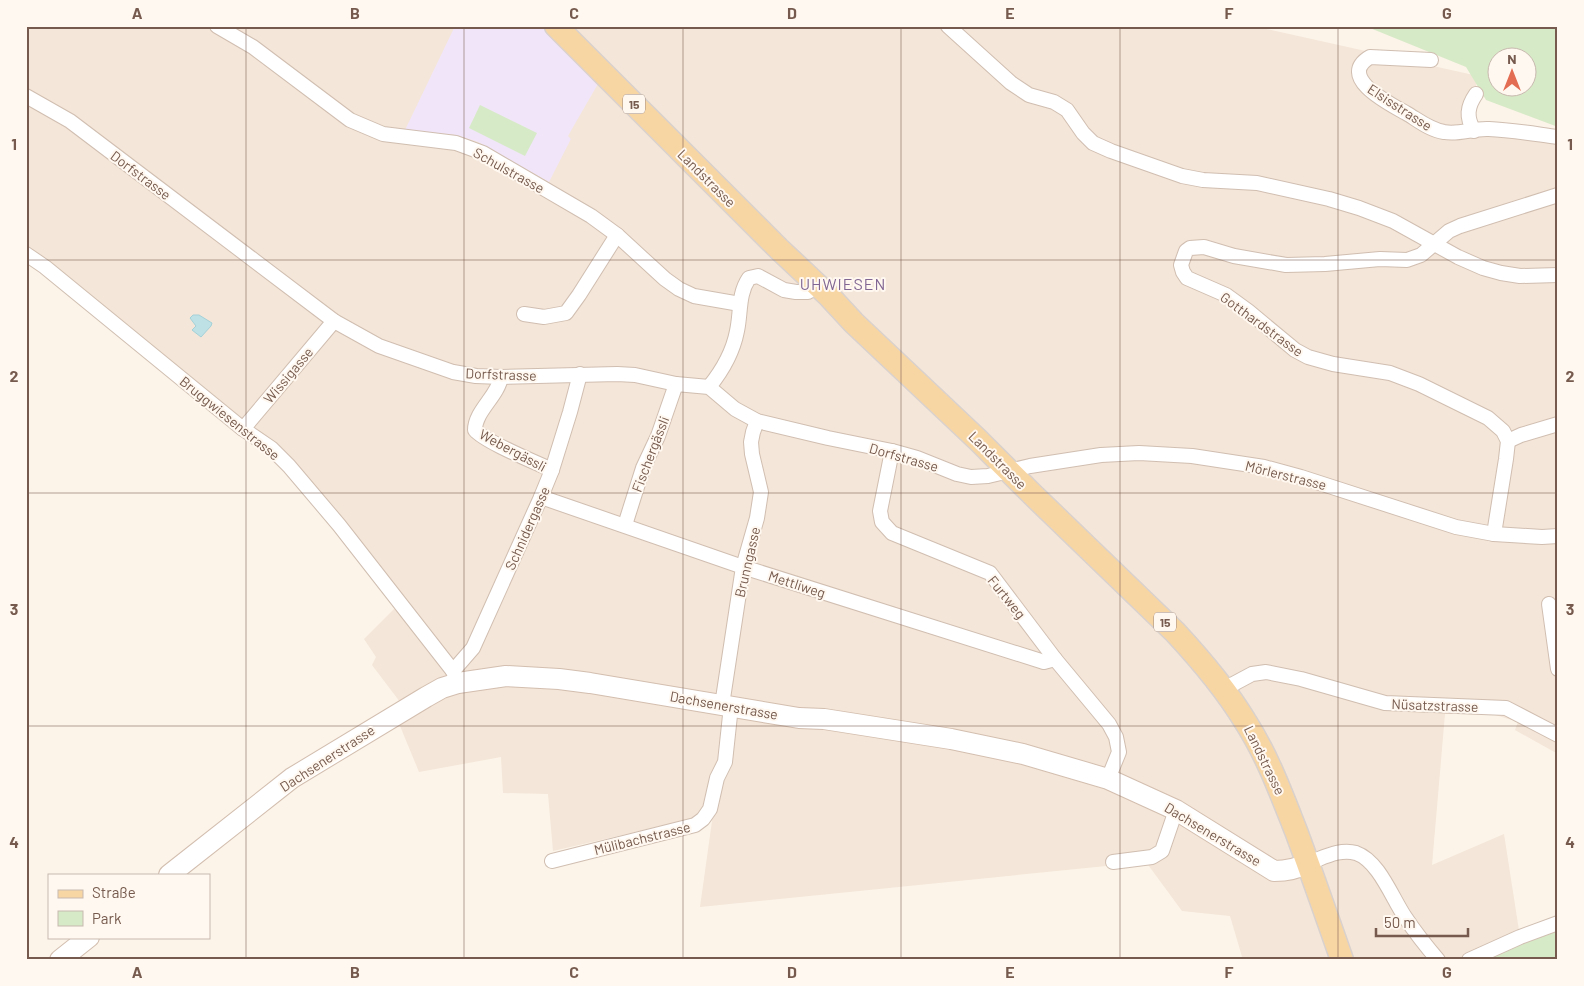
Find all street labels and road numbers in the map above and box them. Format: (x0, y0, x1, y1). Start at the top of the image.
street label: Elsisstrasse (1365, 80, 1435, 134)
road number: 15 (623, 95, 645, 114)
street label: Schulstrasse (471, 144, 547, 196)
street label: Landstrasse (674, 145, 740, 211)
street label: Dorfstrasse (108, 147, 174, 203)
street label: Gotthardstrasse (1217, 288, 1307, 360)
street label: Wissigasse (260, 343, 316, 407)
street label: Dorfstrasse (465, 364, 537, 384)
street label: Bruggwiesenstrasse (177, 372, 283, 464)
street label: Fischergässli (628, 414, 672, 494)
street label: Webergässli (476, 425, 550, 475)
street label: Landstrasse (965, 427, 1031, 493)
street label: Dorfstrasse (867, 439, 941, 475)
street label: Mörlerstrasse (1244, 457, 1328, 493)
street label: Schnidergasse (501, 484, 553, 572)
street label: Brunngasse (731, 525, 763, 599)
street label: Mettliweg (766, 567, 828, 601)
street label: Furtweg (985, 572, 1029, 622)
road number: 15 (1154, 612, 1176, 632)
street label: Dachsenerstrasse (669, 687, 779, 723)
street label: Nüsatzstrasse (1391, 695, 1479, 715)
street label: Dachsenerstrasse (276, 721, 378, 795)
street label: Landstrasse (1241, 723, 1289, 797)
street label: Dachsenerstrasse (1162, 799, 1264, 869)
street label: Mülibachstrasse (592, 818, 692, 858)

